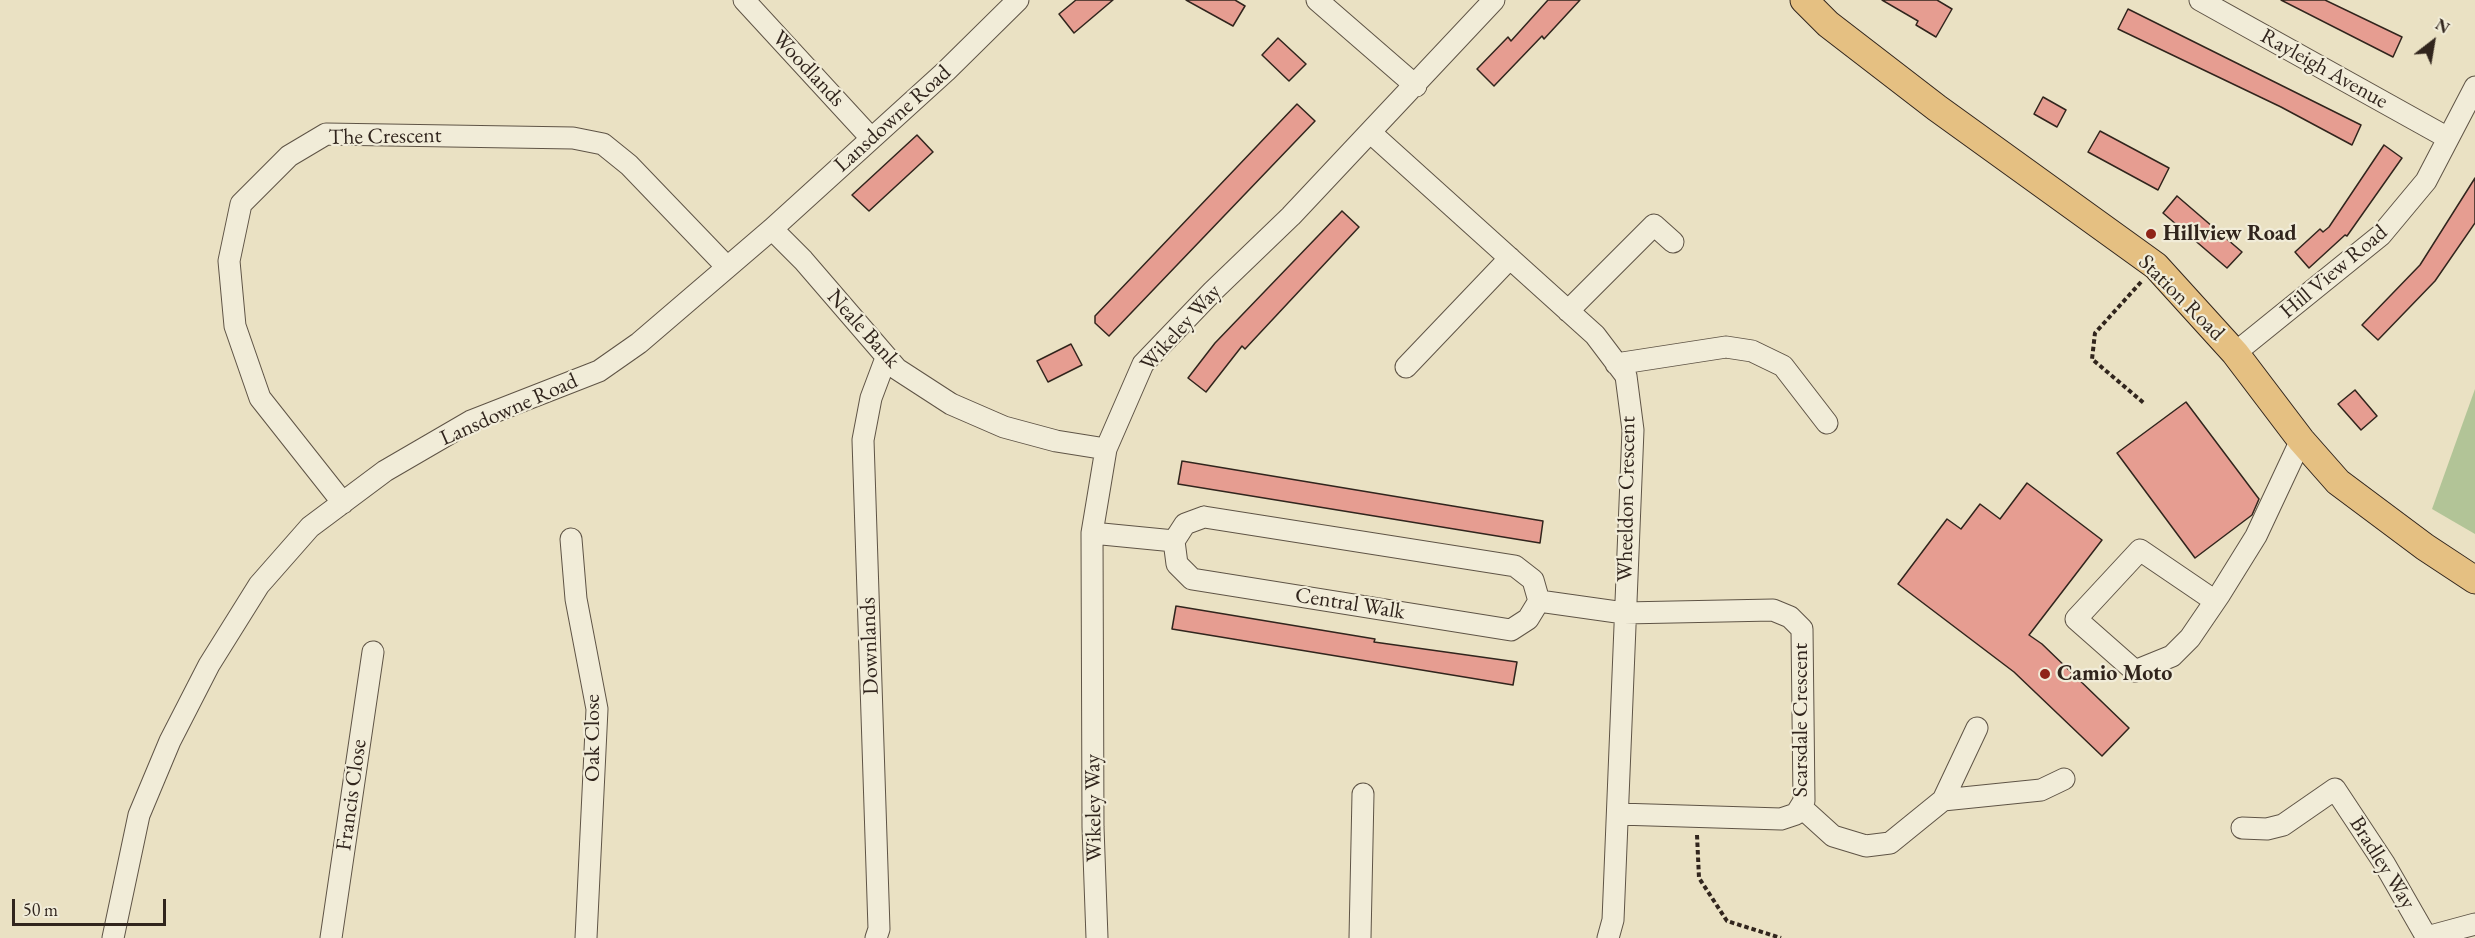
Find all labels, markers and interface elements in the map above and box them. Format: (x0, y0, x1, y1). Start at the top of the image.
north arrow (2403, 12, 2463, 72)
text: N (2432, 14, 2453, 38)
street label: Rayleigh Avenue (2256, 23, 2392, 115)
street label: Woodlands (766, 25, 850, 113)
street label: Lansdowne Road (829, 60, 957, 178)
street label: The Crescent (328, 123, 442, 151)
street label: Hill View Road (2275, 219, 2393, 325)
place label: Hillview Road (2163, 221, 2297, 247)
marker: Hillview Road (2144, 227, 2158, 241)
street label: Station Road (2132, 249, 2230, 347)
street label: Wikeley Way (1135, 279, 1227, 377)
street label: Neale Bank (821, 284, 905, 374)
street label: Lansdowne Road (436, 368, 582, 452)
street label: Wheeldon Crescent (1612, 416, 1642, 582)
street label: Central Walk (1293, 582, 1407, 626)
street label: Downlands (855, 597, 885, 695)
street label: Scarsdale Crescent (1788, 643, 1814, 797)
place label: Camio Moto (2057, 661, 2172, 687)
marker: Camio Moto (2038, 667, 2052, 681)
street label: Oak Close (580, 694, 606, 782)
street label: Francis Close (331, 738, 373, 852)
street label: Wikeley Way (1080, 754, 1108, 862)
street label: Bradley Way (2343, 812, 2421, 914)
scale bar (15, 887, 170, 925)
text: 50 m (23, 898, 58, 921)

